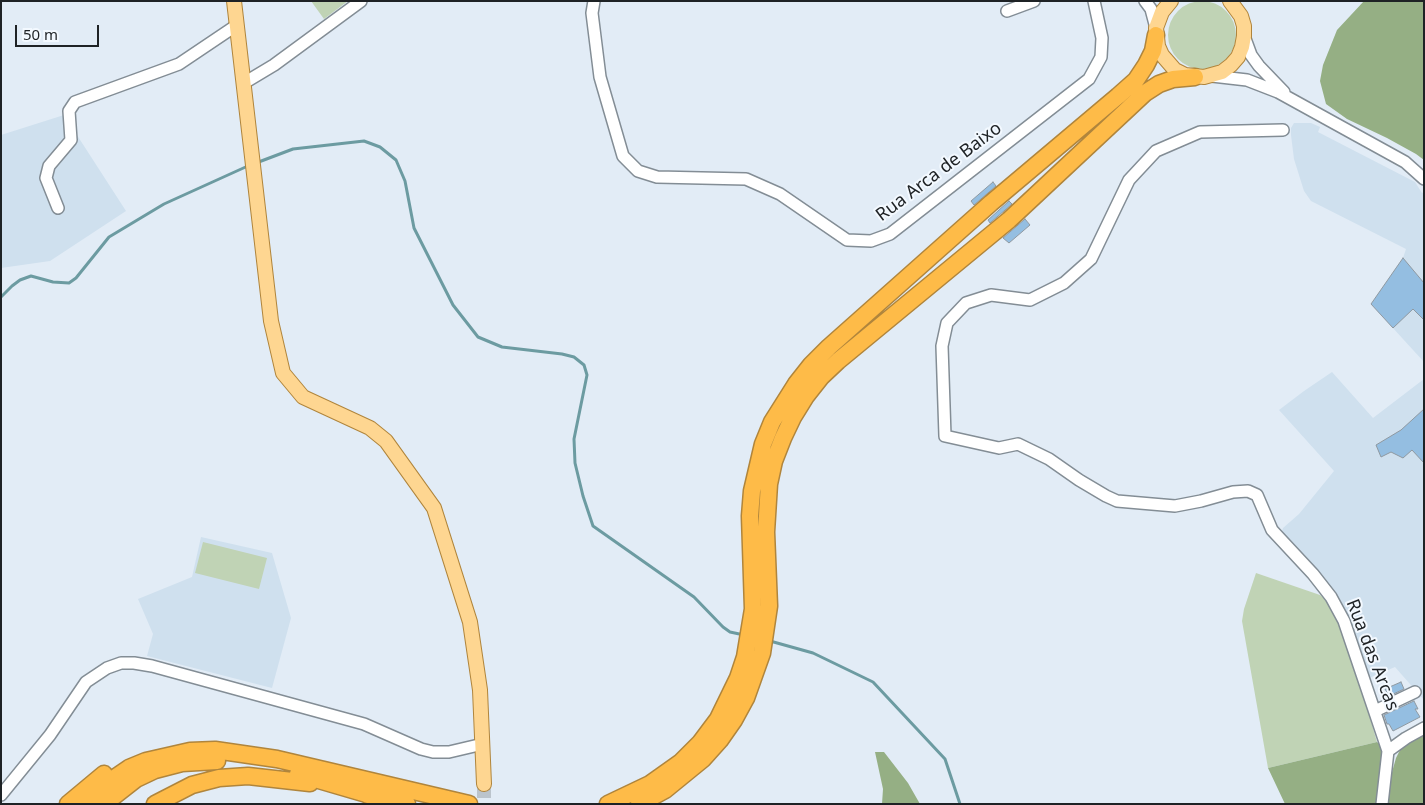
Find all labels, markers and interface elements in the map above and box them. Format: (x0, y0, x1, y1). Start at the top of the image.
scale bar (18, 15, 101, 47)
text: 50 m (23, 24, 58, 44)
street label: Rua Arca de Baixo (872, 118, 1006, 226)
street label: Rua das Arcas (1341, 596, 1403, 714)

